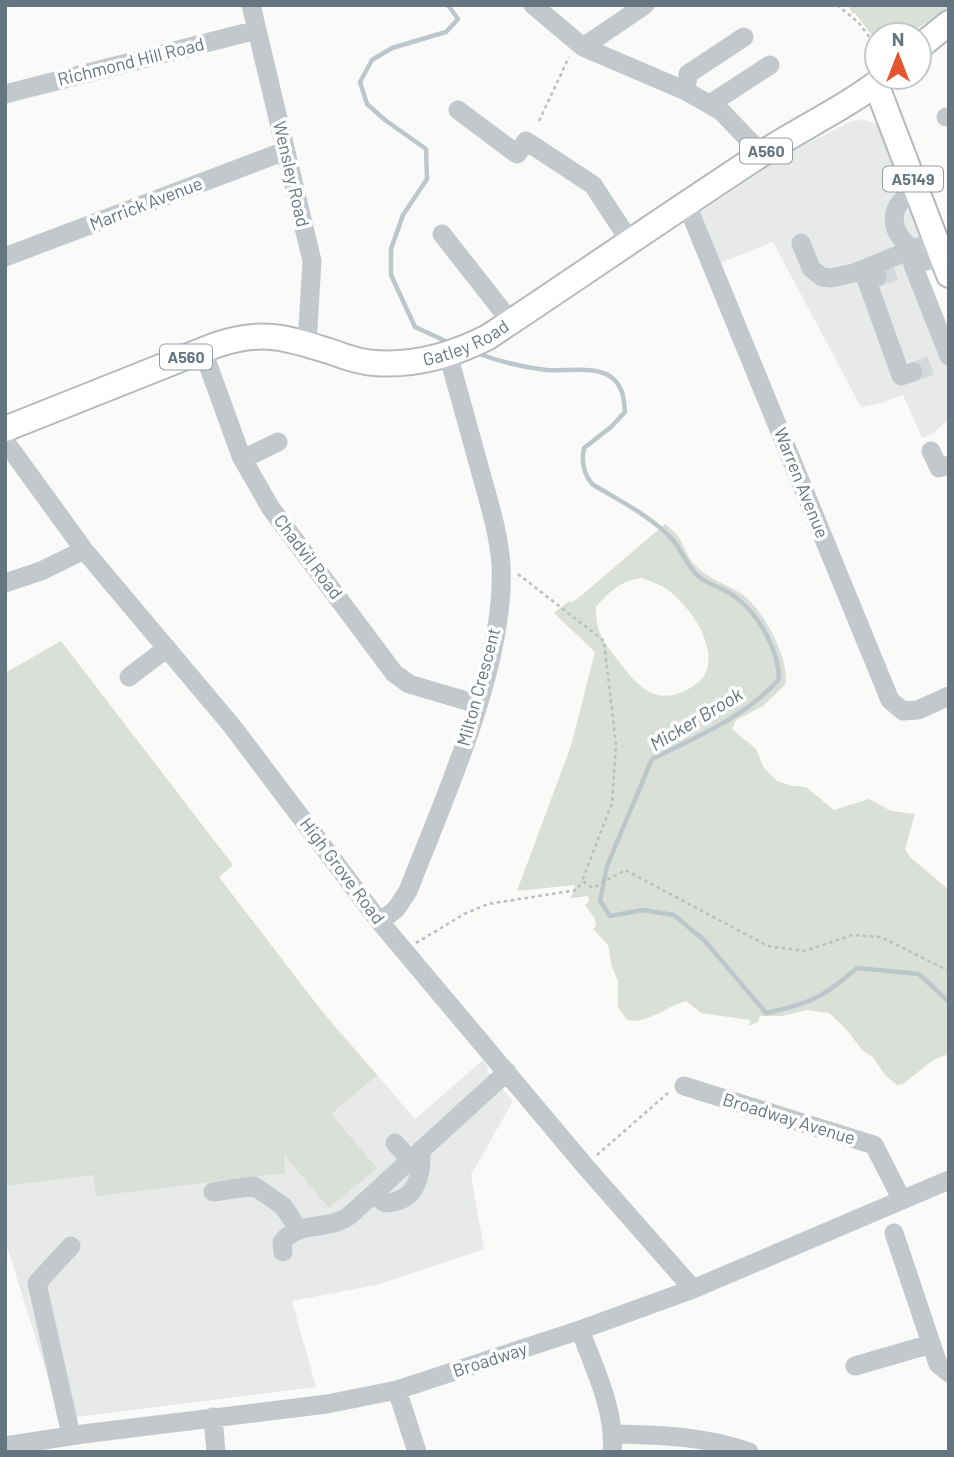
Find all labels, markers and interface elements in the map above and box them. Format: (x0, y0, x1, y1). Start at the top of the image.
north arrow (863, 21, 933, 91)
text: N (892, 27, 904, 50)
street label: Richmond Hill Road (55, 32, 206, 90)
street label: Wensley Road (269, 119, 315, 229)
road number: A560 (740, 139, 792, 164)
road number: A5149 (883, 167, 943, 192)
street label: Marrick Avenue (86, 171, 205, 235)
street label: Gatley Road (421, 314, 513, 370)
road number: A560 (160, 344, 212, 370)
street label: Warren Avenue (770, 424, 834, 541)
street label: Chadvil Road (270, 510, 348, 603)
street label: Milton Crescent (452, 625, 504, 748)
water label: Micker Brook (645, 682, 747, 755)
street label: High Grove Road (296, 813, 390, 928)
street label: Broadway Avenue (720, 1087, 858, 1149)
street label: Broadway (450, 1337, 530, 1381)

